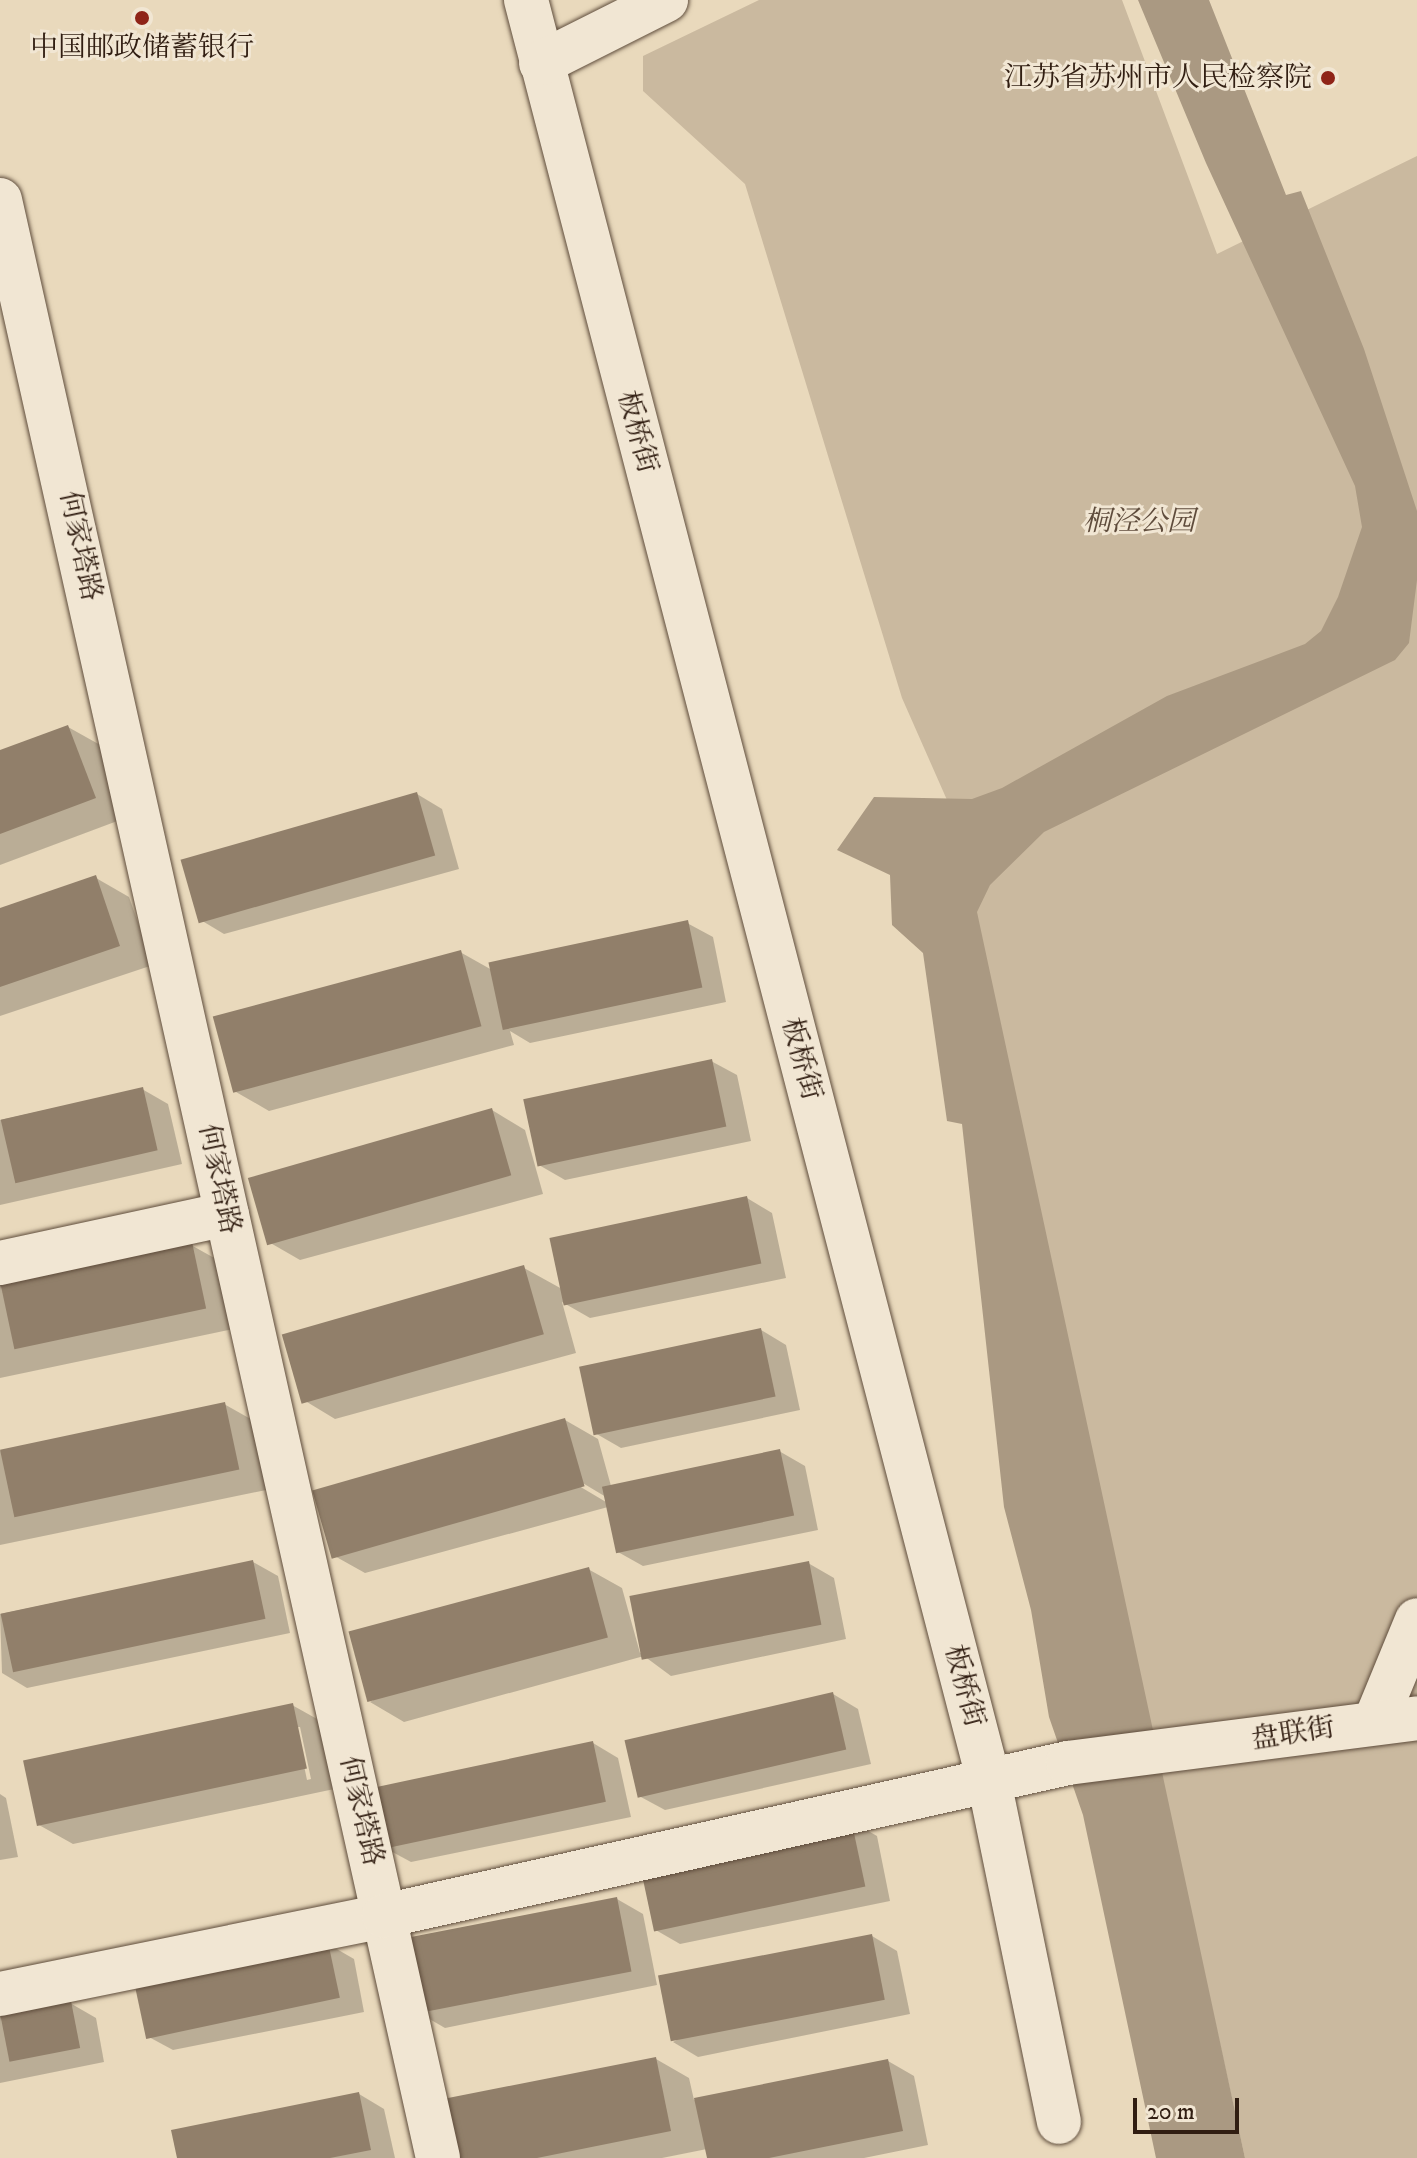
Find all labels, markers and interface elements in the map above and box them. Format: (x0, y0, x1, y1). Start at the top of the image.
marker: 中国邮政储蓄银行 (133, 9, 151, 27)
place label: 中国邮政储蓄银行 (30, 31, 254, 65)
place label: 江苏省苏州市人民检察院 (1004, 61, 1312, 95)
marker: 江苏省苏州市人民检察院 (1319, 69, 1337, 87)
street label: 板桥街 (610, 387, 664, 477)
street label: 何家塔路 (52, 488, 108, 604)
park label: 桐泾公园 (1083, 505, 1195, 539)
street label: 板桥街 (774, 1014, 828, 1104)
street label: 何家塔路 (191, 1121, 247, 1237)
street label: 板桥街 (937, 1641, 991, 1731)
street label: 盘联街 (1249, 1711, 1337, 1757)
street label: 何家塔路 (332, 1753, 390, 1869)
scale bar (1137, 2082, 1243, 2132)
text: 20 m (1147, 2097, 1195, 2127)

